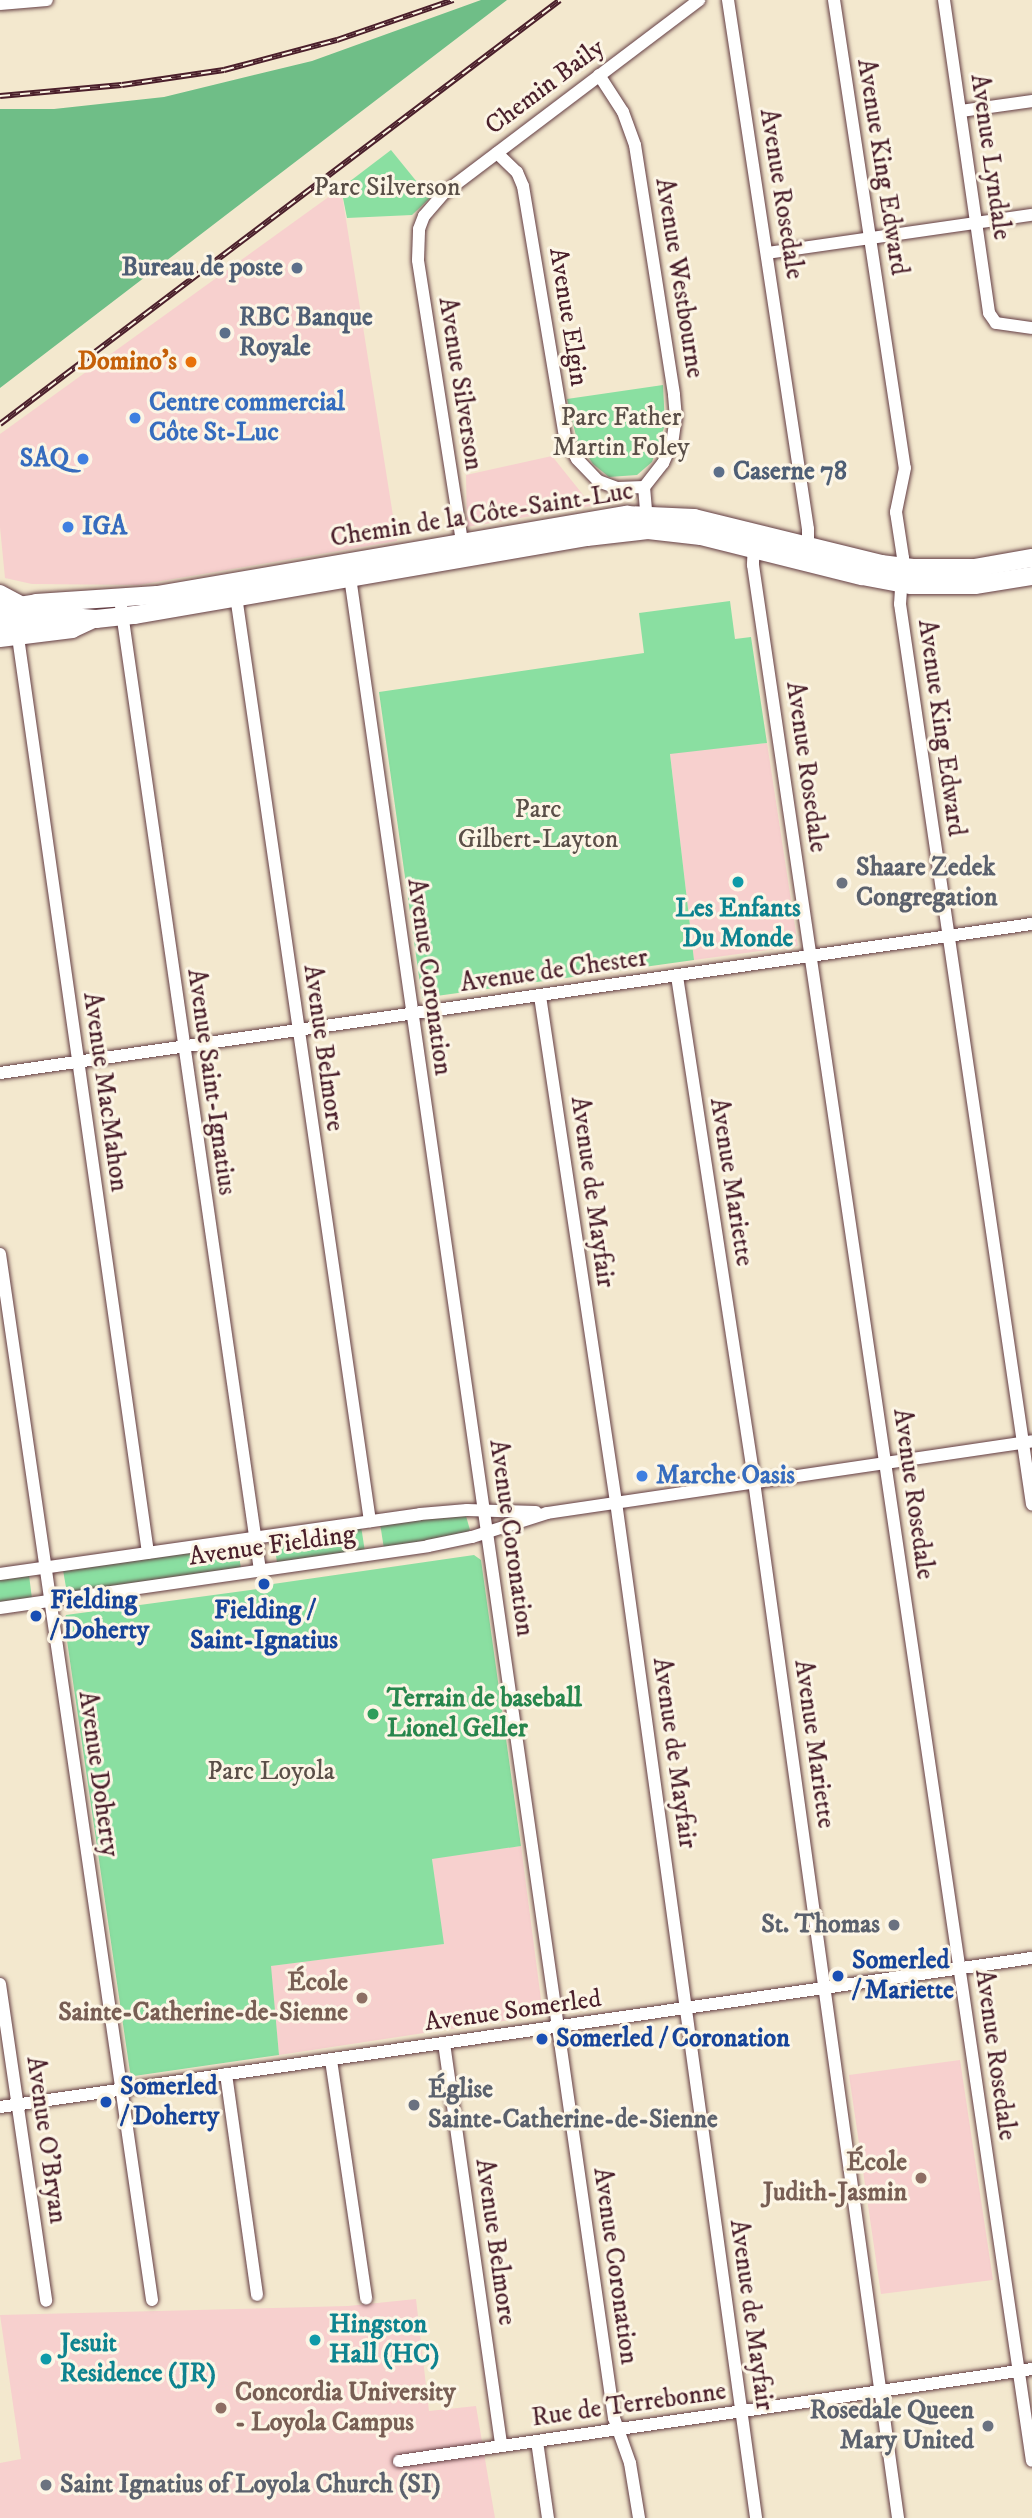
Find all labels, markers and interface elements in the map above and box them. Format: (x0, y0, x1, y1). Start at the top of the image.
street label: Chemin Baily (479, 32, 611, 142)
street label: Avenue King Edward (849, 57, 915, 277)
street label: Avenue Lyndale (963, 72, 1017, 242)
street label: Avenue Rosedale (752, 106, 810, 282)
park label: Parc Silverson (313, 172, 461, 204)
street label: Avenue Westbourne (648, 176, 710, 380)
street label: Avenue Elgin (542, 246, 594, 388)
place label: Bureau de poste (122, 252, 283, 284)
marker: Bureau de poste (289, 260, 305, 276)
street label: Avenue Silverson (431, 295, 489, 473)
place label: RBC Banque Royale (239, 302, 373, 364)
marker: RBC Banque Royale (217, 325, 233, 341)
place label: Domino's (78, 346, 177, 378)
marker: Domino's (183, 354, 199, 370)
place label: Centre commercial Côte St-Luc (149, 387, 345, 448)
park label: Parc Father Martin Foley (552, 402, 690, 464)
marker: Centre commercial Côte St-Luc (127, 410, 143, 426)
place label: SAQ (20, 443, 69, 475)
marker: SAQ (75, 451, 91, 467)
place label: Caserne 78 (733, 456, 847, 488)
marker: Caserne 78 (711, 464, 727, 480)
street label: Chemin de la Côte-Saint-Luc (328, 476, 636, 554)
place label: IGA (82, 511, 127, 543)
marker: IGA (60, 519, 76, 535)
street label: Avenue King Edward (910, 617, 972, 839)
street label: Avenue Rosedale (779, 680, 833, 854)
park label: Parc Gilbert-Layton (458, 794, 618, 856)
place label: Shaare Zedek Congregation (856, 852, 998, 914)
marker: Les Enfants Du Monde (730, 874, 746, 890)
marker: Shaare Zedek Congregation (834, 875, 850, 891)
street label: Avenue Coronation (400, 876, 458, 1078)
place label: Les Enfants Du Monde (675, 893, 801, 954)
street label: Avenue de Chester (458, 942, 650, 1000)
street label: Avenue Belmore (296, 963, 350, 1133)
street label: Avenue Saint-Ignatius (180, 967, 242, 1197)
street label: Avenue MacMahon (76, 990, 134, 1194)
street label: Avenue de Mayfair (563, 1094, 621, 1290)
street label: Avenue Mariette (702, 1096, 760, 1268)
street label: Avenue Rosedale (886, 1407, 940, 1581)
street label: Avenue Coronation (482, 1437, 540, 1639)
place label: Marche Oasis (656, 1460, 795, 1492)
marker: Marche Oasis (634, 1468, 650, 1484)
street label: Avenue Fielding (187, 1519, 357, 1573)
marker: Fielding / Saint-Ignatius (256, 1576, 272, 1592)
place label: Fielding / Doherty (50, 1585, 149, 1646)
place label: Fielding / Saint-Ignatius (190, 1595, 338, 1656)
marker: Fielding / Doherty (28, 1608, 44, 1624)
street label: Avenue de Mayfair (645, 1655, 703, 1851)
street label: Avenue Mariette (787, 1658, 841, 1830)
place label: Terrain de baseball Lionel Geller (387, 1683, 582, 1744)
street label: Avenue Doherty (71, 1689, 125, 1859)
marker: Terrain de baseball Lionel Geller (365, 1706, 381, 1722)
park label: Parc Loyola (207, 1756, 335, 1788)
place label: St. Thomas (761, 1909, 880, 1941)
marker: St. Thomas (886, 1917, 902, 1933)
place label: Somerled / Mariette (852, 1945, 954, 2007)
place label: École Sainte-Catherine-de-Sienne (58, 1967, 348, 2028)
marker: Somerled / Mariette (830, 1968, 846, 1984)
street label: Avenue Rosedale (968, 1968, 1022, 2142)
street label: Avenue Somerled (423, 1983, 603, 2039)
marker: École Sainte-Catherine-de-Sienne (354, 1990, 370, 2006)
place label: Somerled / Coronation (556, 2023, 790, 2055)
marker: Somerled / Coronation (534, 2031, 550, 2047)
street label: Avenue O'Bryan (19, 2054, 73, 2226)
place label: Somerled / Doherty (120, 2071, 219, 2132)
place label: Église Sainte-Catherine-de-Sienne (428, 2074, 718, 2136)
marker: Somerled / Doherty (98, 2094, 114, 2110)
marker: Église Sainte-Catherine-de-Sienne (406, 2097, 422, 2113)
place label: École Judith-Jasmin (763, 2147, 907, 2208)
street label: Avenue Belmore (468, 2157, 522, 2327)
street label: Avenue Coronation (586, 2165, 644, 2367)
marker: École Judith-Jasmin (913, 2170, 929, 2186)
street label: Avenue de Mayfair (722, 2217, 780, 2413)
place label: Hingston Hall (HC) (329, 2309, 439, 2370)
place label: Jesuit Residence (JR) (60, 2328, 216, 2390)
marker: Hingston Hall (HC) (307, 2332, 323, 2348)
marker: Jesuit Residence (JR) (38, 2351, 54, 2367)
street label: Rue de Terrebonne (530, 2376, 728, 2434)
place label: Concordia University - Loyola Campus (235, 2377, 456, 2438)
place label: Rosedale Queen Mary United (810, 2395, 974, 2456)
marker: Concordia University - Loyola Campus (213, 2400, 229, 2416)
marker: Rosedale Queen Mary United (980, 2418, 996, 2434)
place label: Saint Ignatius of Loyola Church (SI) (60, 2469, 441, 2501)
marker: Saint Ignatius of Loyola Church (SI) (38, 2477, 54, 2493)

